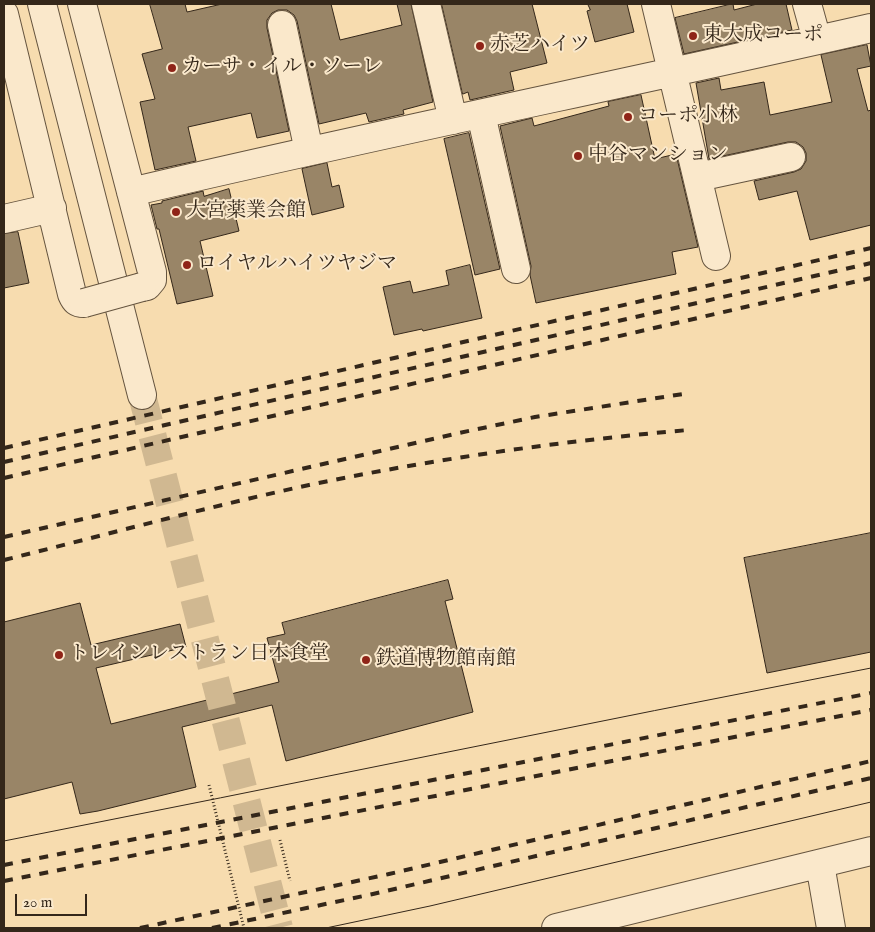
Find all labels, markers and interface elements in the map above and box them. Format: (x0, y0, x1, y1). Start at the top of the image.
place label: 東大成コーポ (703, 24, 823, 48)
marker: 東大成コーポ (687, 30, 699, 42)
place label: 赤芝ハイツ (490, 34, 590, 58)
marker: 赤芝ハイツ (474, 40, 486, 52)
place label: カーサ・イル・ソーレ (182, 56, 382, 80)
marker: カーサ・イル・ソーレ (166, 62, 178, 74)
place label: コーポ小林 (638, 105, 738, 129)
marker: コーポ小林 (622, 111, 634, 123)
place label: 中谷マンション (588, 144, 728, 168)
marker: 中谷マンション (572, 150, 584, 162)
place label: 大宮薬業会館 (186, 200, 306, 224)
marker: 大宮薬業会館 (170, 206, 182, 218)
place label: ロイヤルハイツヤジマ (197, 253, 397, 277)
marker: ロイヤルハイツヤジマ (181, 259, 193, 271)
place label: トレインレストラン日本食堂 (69, 643, 329, 667)
place label: 鉄道博物館南館 (376, 648, 516, 672)
marker: トレインレストラン日本食堂 (53, 649, 65, 661)
marker: 鉄道博物館南館 (360, 654, 372, 666)
scale bar (18, 884, 90, 916)
text: 20 m (23, 893, 52, 912)

